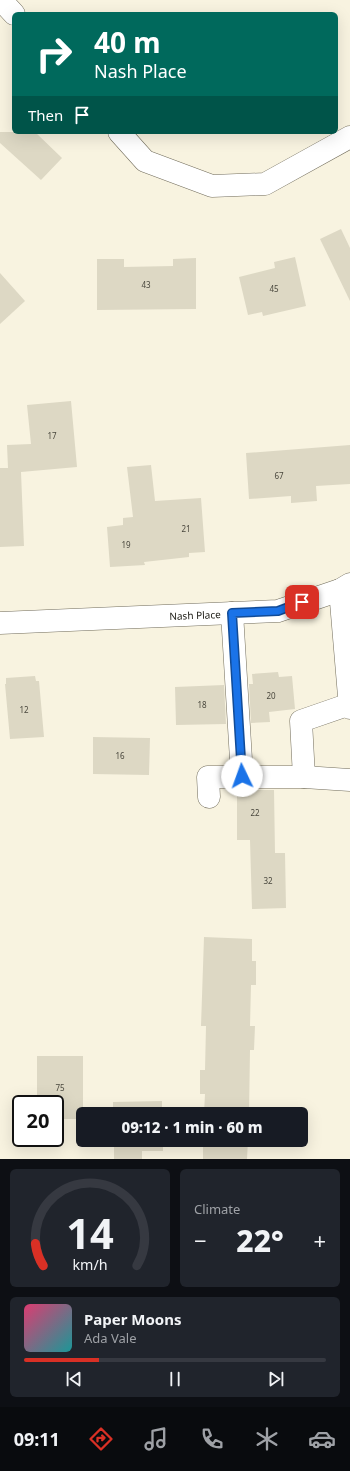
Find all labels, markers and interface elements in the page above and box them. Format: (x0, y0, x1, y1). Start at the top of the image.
text: 40 m (94, 23, 161, 61)
icon: right (28, 28, 80, 80)
text: Nash Place (94, 59, 187, 83)
icon: arrive (71, 104, 93, 126)
text: Then (28, 105, 63, 125)
house number: 43 (141, 279, 151, 290)
house number: 45 (269, 283, 279, 294)
house number: 17 (47, 430, 57, 441)
house number: 67 (274, 470, 284, 481)
house number: 21 (181, 523, 191, 534)
house number: 19 (121, 539, 131, 550)
pin (285, 585, 319, 619)
icon: arrive (291, 591, 313, 613)
street label: Nash Place (169, 607, 221, 623)
house number: 20 (266, 690, 276, 701)
house number: 18 (197, 699, 207, 710)
house number: 12 (19, 704, 29, 715)
house number: 16 (115, 750, 125, 761)
position arrow (221, 755, 263, 797)
house number: 22 (250, 807, 260, 818)
house number: 32 (263, 875, 273, 886)
house number: 75 (55, 1082, 65, 1093)
speed limit sign: 20 (12, 1095, 64, 1147)
text: 09:12 · 1 min · 60 m (121, 1117, 263, 1137)
text: Climate (194, 1200, 240, 1218)
text: 14 (66, 1205, 114, 1261)
text: 22° (236, 1220, 284, 1261)
text: − (194, 1225, 207, 1255)
text: + (313, 1225, 326, 1255)
text: km/h (72, 1255, 108, 1274)
text: Paper Moons (84, 1309, 182, 1329)
text: Ada Vale (84, 1329, 137, 1347)
icon: previous (63, 1368, 85, 1390)
icon: pause (164, 1368, 186, 1390)
icon: next (265, 1368, 287, 1390)
icon: directions (87, 1425, 115, 1453)
icon: music (142, 1425, 170, 1453)
icon: phone (198, 1425, 226, 1453)
icon: climate (253, 1425, 281, 1453)
icon: car (308, 1425, 336, 1453)
text: 09:11 (14, 1427, 60, 1451)

